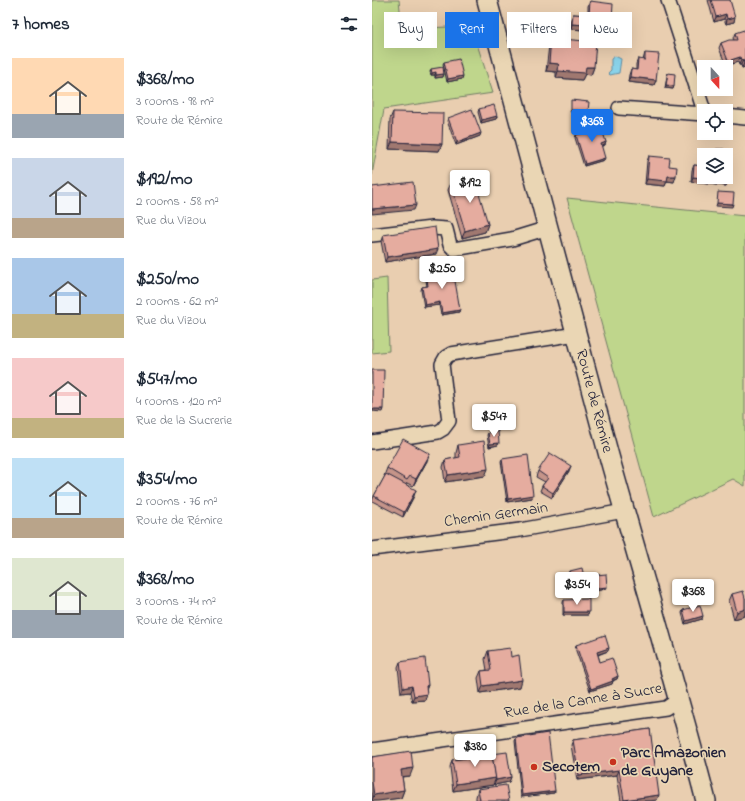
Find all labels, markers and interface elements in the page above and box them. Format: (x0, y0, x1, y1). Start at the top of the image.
text: 7 homes (12, 12, 70, 37)
chip: Buy (384, 12, 437, 48)
chip: Rent (445, 12, 499, 48)
chip: Filters (507, 12, 571, 48)
chip: New (579, 12, 632, 48)
icon: filters (338, 13, 360, 35)
north arrow (697, 60, 733, 96)
map controls (697, 60, 733, 184)
text: $368/mo (136, 67, 194, 92)
icon: home (44, 74, 92, 122)
text: 3 rooms · 98 m² (136, 92, 214, 111)
button: locate (697, 104, 733, 140)
pin: $368 (568, 109, 616, 143)
text: Route de Rémire (136, 111, 222, 130)
text: $368 (580, 112, 604, 131)
button: layers (697, 148, 733, 184)
text: $192/mo (136, 167, 193, 192)
pin: $192 (446, 170, 494, 204)
text: $192 (459, 173, 481, 192)
icon: home (44, 174, 92, 222)
text: 2 rooms · 58 m² (136, 192, 219, 211)
text: Rue du Vizou (136, 211, 206, 230)
pin: $250 (418, 256, 466, 290)
text: $250 (428, 259, 456, 278)
text: $250/mo (136, 267, 199, 292)
icon: home (44, 274, 92, 322)
text: 2 rooms · 62 m² (136, 292, 219, 311)
text: Rue du Vizou (136, 311, 206, 330)
street label: Route de Rémire (569, 346, 620, 456)
text: $547/mo (136, 367, 197, 392)
icon: home (44, 374, 92, 422)
text: 4 rooms · 120 m² (136, 392, 222, 411)
pin: $547 (470, 404, 518, 438)
text: $547 (481, 407, 507, 426)
text: Rue de la Sucrerie (136, 411, 232, 430)
text: $354/mo (136, 467, 197, 492)
icon: home (44, 474, 92, 522)
text: 2 rooms · 76 m² (136, 492, 218, 511)
street label: Chemin Germain (442, 496, 550, 534)
text: Route de Rémire (136, 511, 222, 530)
text: $368/mo (136, 567, 194, 592)
pin: $354 (553, 572, 601, 606)
icon: home (44, 574, 92, 622)
text: $354 (564, 575, 590, 594)
pin: $368 (669, 579, 717, 613)
text: $368 (681, 582, 705, 601)
text: 3 rooms · 74 m² (136, 592, 216, 611)
text: Route de Rémire (136, 611, 222, 630)
street label: Rue de la Canne à Sucre (502, 677, 665, 725)
pin: $380 (451, 734, 499, 768)
text: $380 (463, 737, 487, 756)
place label: Parc Amazonien de Guyane (621, 741, 726, 784)
place label: Secotem (542, 755, 600, 779)
marker: Parc Amazonien de Guyane (608, 757, 618, 767)
marker: Secotem (529, 762, 539, 772)

